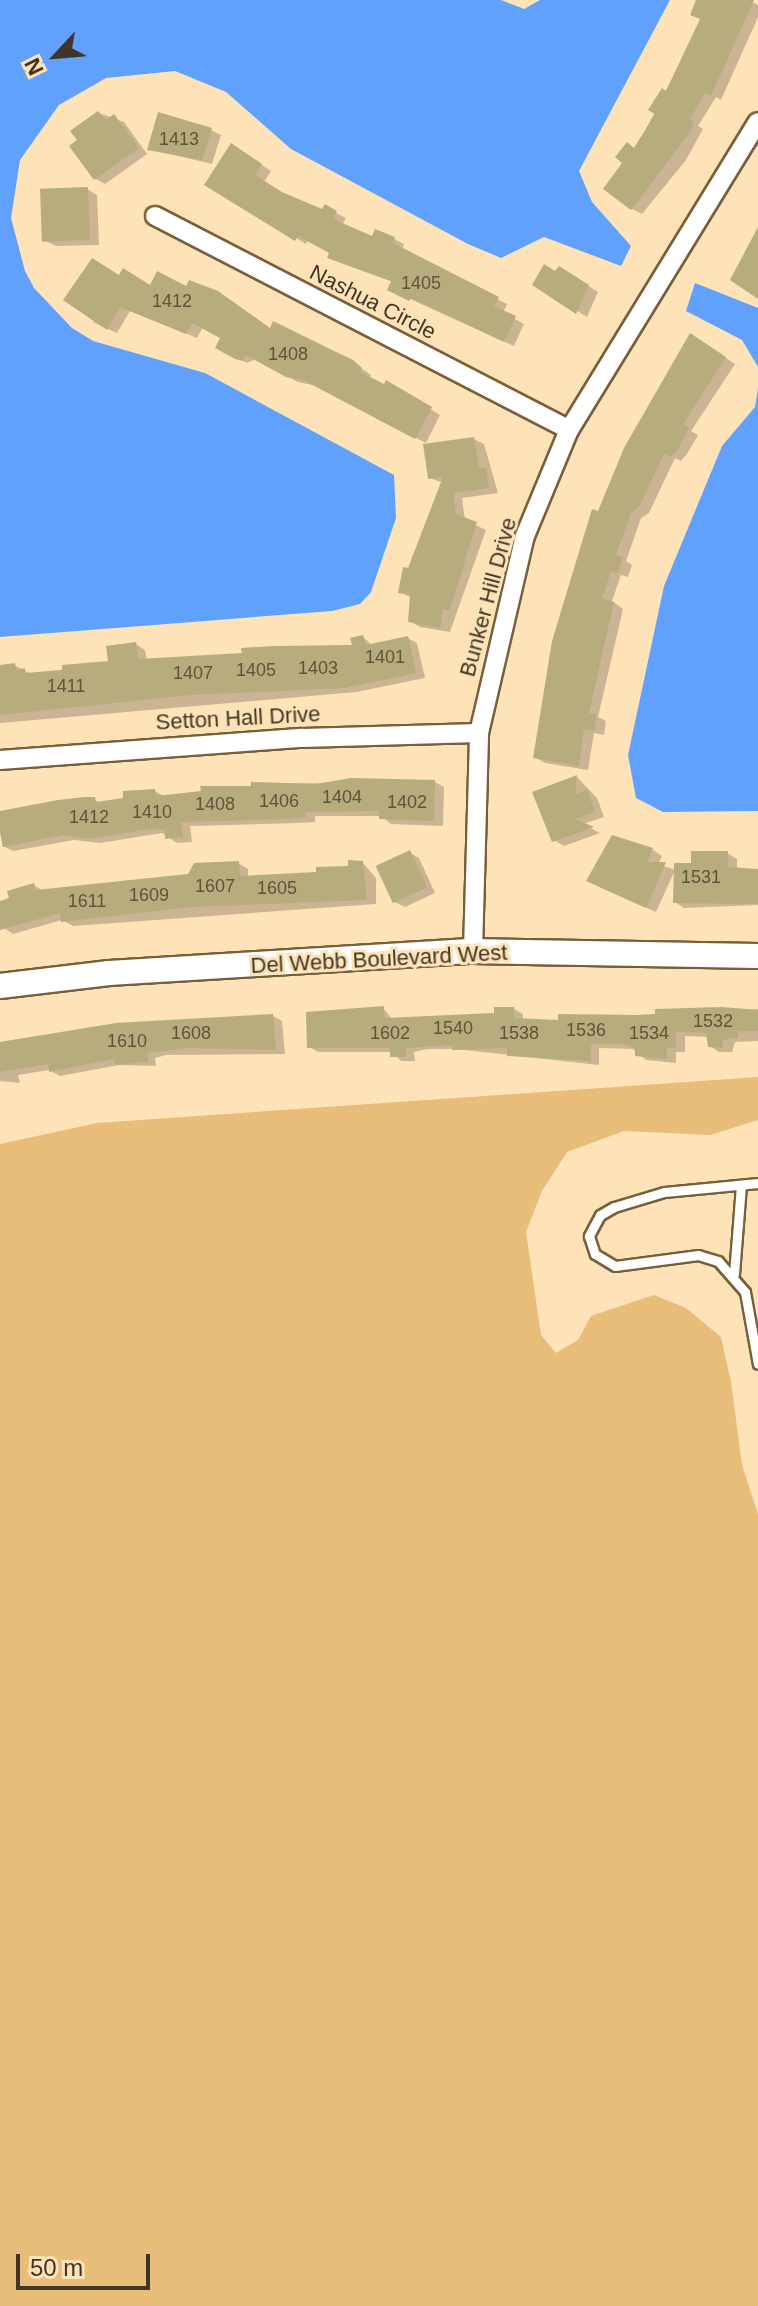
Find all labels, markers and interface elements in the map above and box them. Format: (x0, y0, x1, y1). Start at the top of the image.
north arrow (16, 16, 96, 96)
text: N (19, 54, 49, 79)
house number: 1413 (159, 128, 199, 150)
street label: Nashua Circle (305, 259, 441, 345)
house number: 1405 (401, 272, 441, 294)
house number: 1412 (152, 290, 192, 312)
house number: 1408 (268, 343, 308, 365)
street label: Bunker Hill Drive (454, 514, 522, 680)
house number: 1401 (365, 646, 405, 668)
house number: 1403 (298, 657, 338, 679)
house number: 1405 (236, 659, 276, 681)
house number: 1407 (173, 662, 213, 684)
house number: 1411 (47, 675, 85, 697)
street label: Setton Hall Drive (155, 700, 321, 736)
house number: 1404 (322, 786, 362, 808)
house number: 1406 (259, 790, 299, 812)
house number: 1402 (387, 791, 427, 813)
house number: 1408 (195, 793, 235, 815)
house number: 1410 (132, 801, 172, 823)
house number: 1412 (69, 806, 109, 828)
house number: 1531 (681, 866, 721, 888)
house number: 1607 (195, 875, 235, 897)
house number: 1605 (257, 877, 297, 899)
house number: 1609 (129, 884, 169, 906)
house number: 1611 (68, 890, 106, 912)
street label: Del Webb Boulevard West (250, 939, 508, 979)
house number: 1532 (693, 1010, 733, 1032)
house number: 1540 (433, 1017, 473, 1039)
house number: 1536 (566, 1019, 606, 1041)
house number: 1608 (171, 1022, 211, 1044)
house number: 1602 (370, 1022, 410, 1044)
house number: 1538 (499, 1022, 539, 1044)
house number: 1534 (629, 1022, 669, 1044)
house number: 1610 (107, 1030, 147, 1052)
scale bar (20, 2238, 154, 2288)
text: 50 m (30, 2254, 83, 2281)

